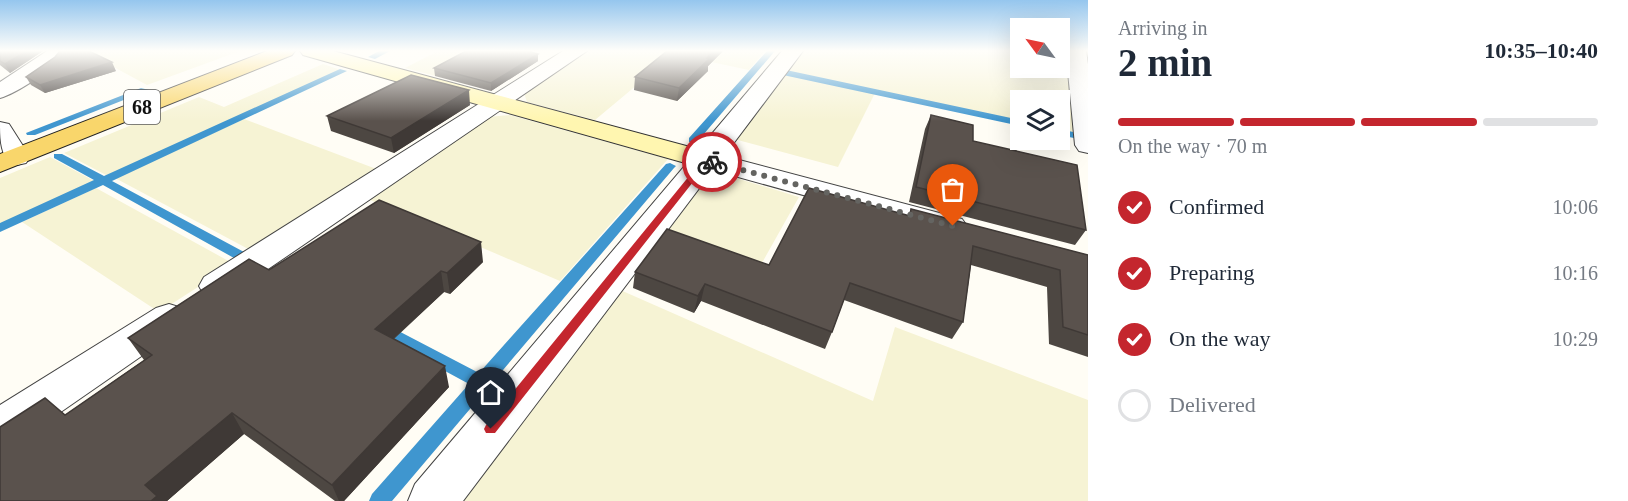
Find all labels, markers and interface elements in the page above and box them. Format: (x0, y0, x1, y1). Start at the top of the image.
text: Arriving in (1118, 17, 1207, 39)
north arrow (1010, 18, 1070, 78)
map controls (1010, 18, 1070, 150)
text: 10:35–10:40 (1484, 38, 1598, 63)
text: 2 min (1118, 41, 1212, 84)
road number: 68 (124, 90, 160, 124)
button: layers (1010, 90, 1070, 150)
courier (682, 132, 742, 192)
text: On the way · 70 m (1118, 135, 1267, 157)
icon: bike (696, 146, 729, 179)
pin (927, 164, 978, 226)
icon: bag (936, 173, 969, 206)
icon: check (1118, 191, 1151, 224)
text: Confirmed (1169, 194, 1264, 219)
text: 10:06 (1552, 196, 1598, 218)
icon: check (1118, 257, 1151, 290)
text: Preparing (1169, 260, 1255, 285)
text: 10:16 (1552, 262, 1598, 284)
icon: check (1118, 323, 1151, 356)
text: On the way (1169, 326, 1270, 351)
text: 10:29 (1552, 328, 1598, 350)
pin (465, 367, 516, 429)
icon: home (474, 376, 507, 409)
text: Delivered (1169, 392, 1256, 417)

